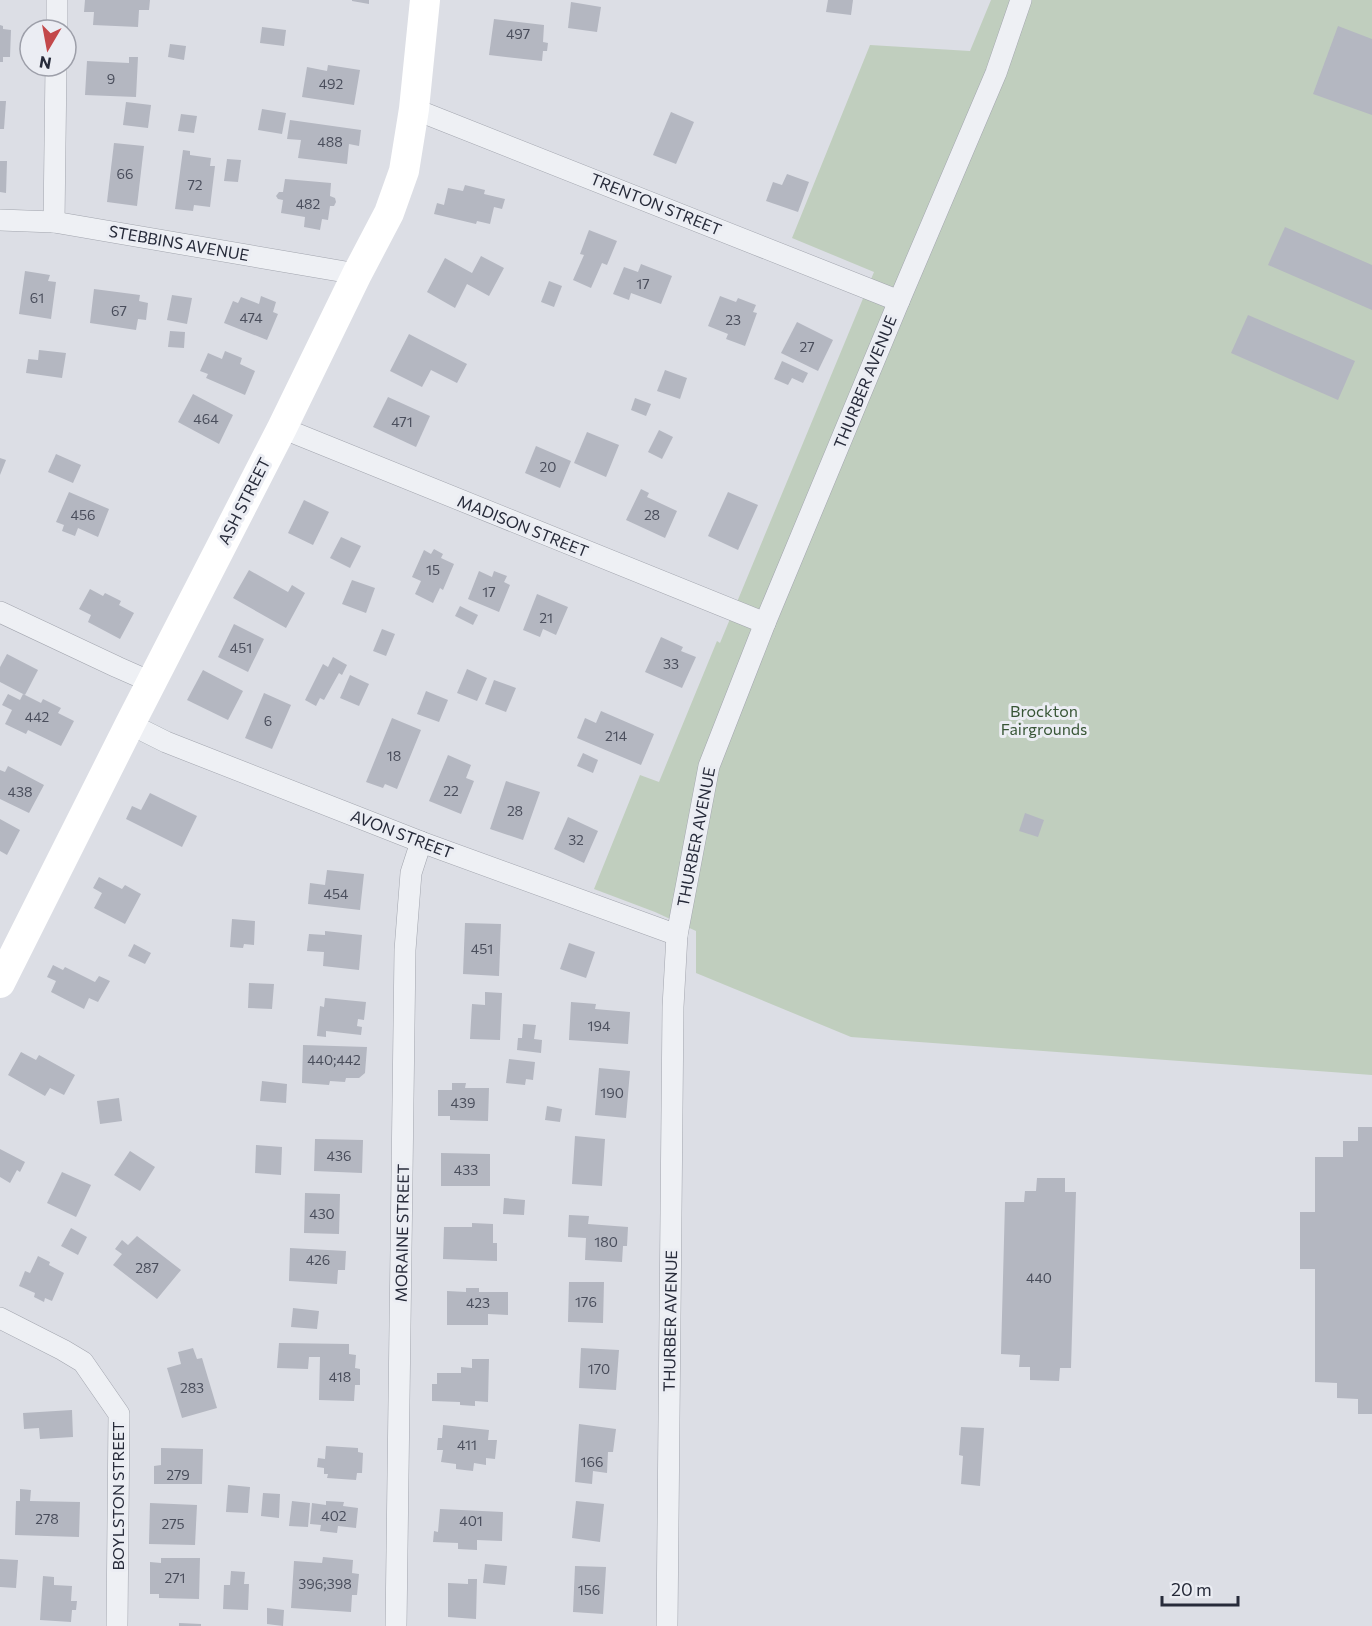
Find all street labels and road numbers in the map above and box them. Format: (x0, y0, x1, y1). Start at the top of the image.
street label: TRENTON STREET (588, 169, 725, 239)
street label: STEBBINS AVENUE (107, 221, 251, 264)
street label: THURBER AVENUE (829, 312, 900, 451)
street label: ASH STREET (214, 454, 274, 547)
street label: MADISON STREET (455, 491, 591, 560)
street label: THURBER AVENUE (673, 765, 718, 908)
street label: AVON STREET (348, 805, 456, 862)
street label: MORAINE STREET (391, 1164, 412, 1302)
street label: THURBER AVENUE (659, 1250, 680, 1392)
street label: BOYLSTON STREET (108, 1422, 127, 1570)

